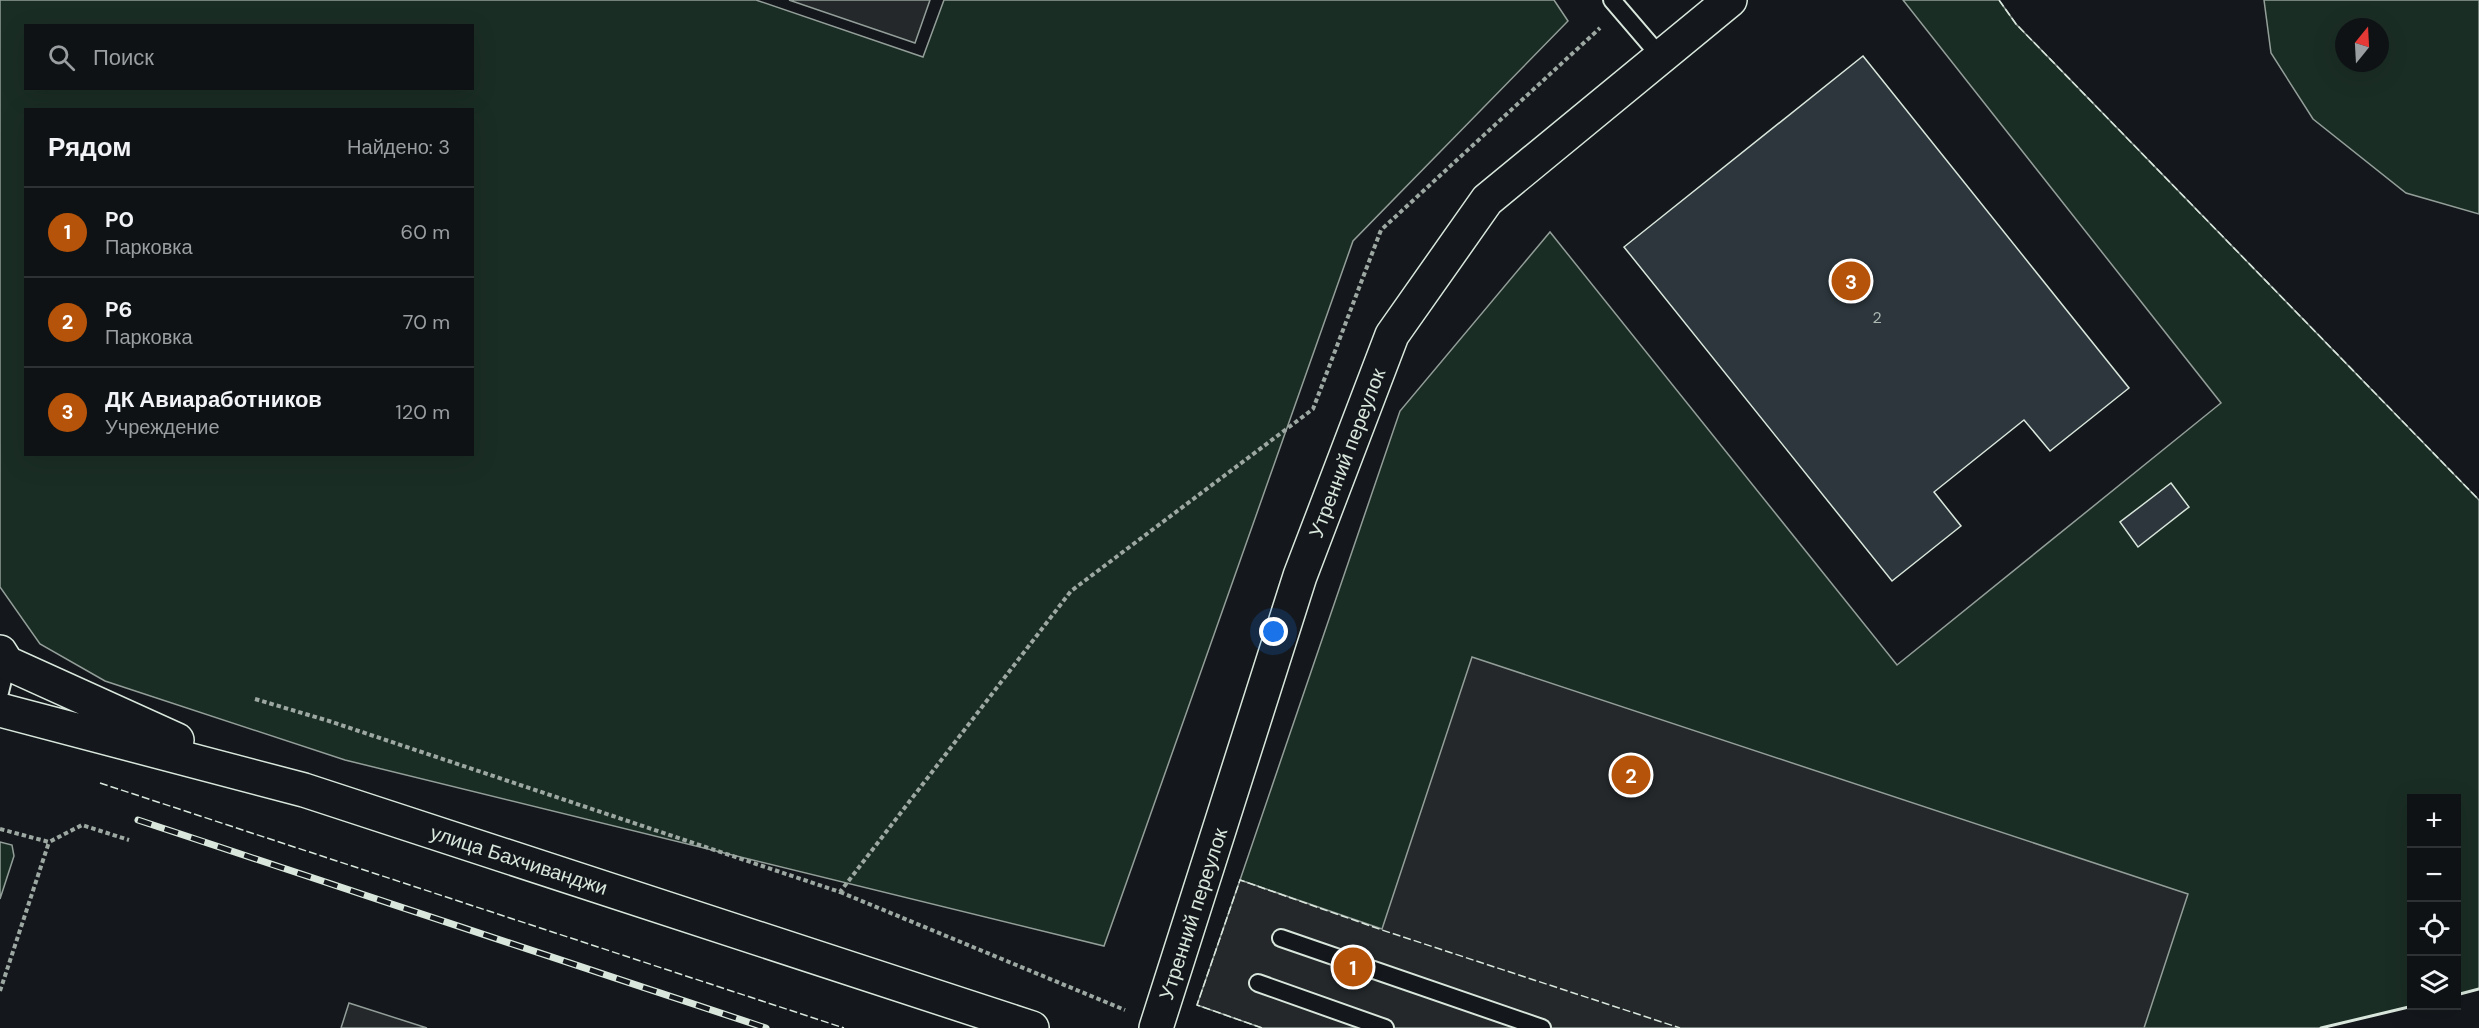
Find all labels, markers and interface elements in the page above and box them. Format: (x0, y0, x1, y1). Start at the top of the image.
north arrow (2335, 18, 2389, 72)
search box (24, 24, 474, 90)
icon: search (45, 41, 78, 74)
text: Поиск (93, 43, 154, 72)
text: Рядом (48, 130, 131, 164)
text: Найдено: 3 (347, 134, 450, 160)
text: P0 (105, 205, 134, 234)
text: 1 (64, 219, 71, 245)
text: 60 m (401, 219, 450, 245)
text: Парковка (105, 234, 193, 260)
pin: 3 (1832, 258, 1870, 304)
text: P6 (105, 295, 132, 324)
house number: 2 (1872, 307, 1882, 328)
text: 2 (62, 309, 73, 335)
text: 70 m (403, 309, 450, 335)
text: Парковка (105, 324, 193, 350)
street label: Утренний переулок (1303, 364, 1391, 541)
text: ДК Авиаработников (105, 385, 322, 414)
text: 3 (61, 399, 74, 425)
text: 120 m (396, 399, 450, 425)
text: Учреждение (105, 414, 220, 440)
your location (1259, 617, 1288, 646)
pin: 2 (1612, 752, 1650, 798)
map controls (2407, 794, 2461, 1010)
button: + (2407, 794, 2461, 848)
street label: улица Бахчиванджи (427, 819, 611, 901)
street label: Утренний переулок (1153, 825, 1233, 1003)
button: − (2407, 848, 2461, 902)
button: locate (2407, 902, 2461, 956)
pin: 1 (1334, 944, 1372, 990)
button: layers (2407, 956, 2461, 1010)

